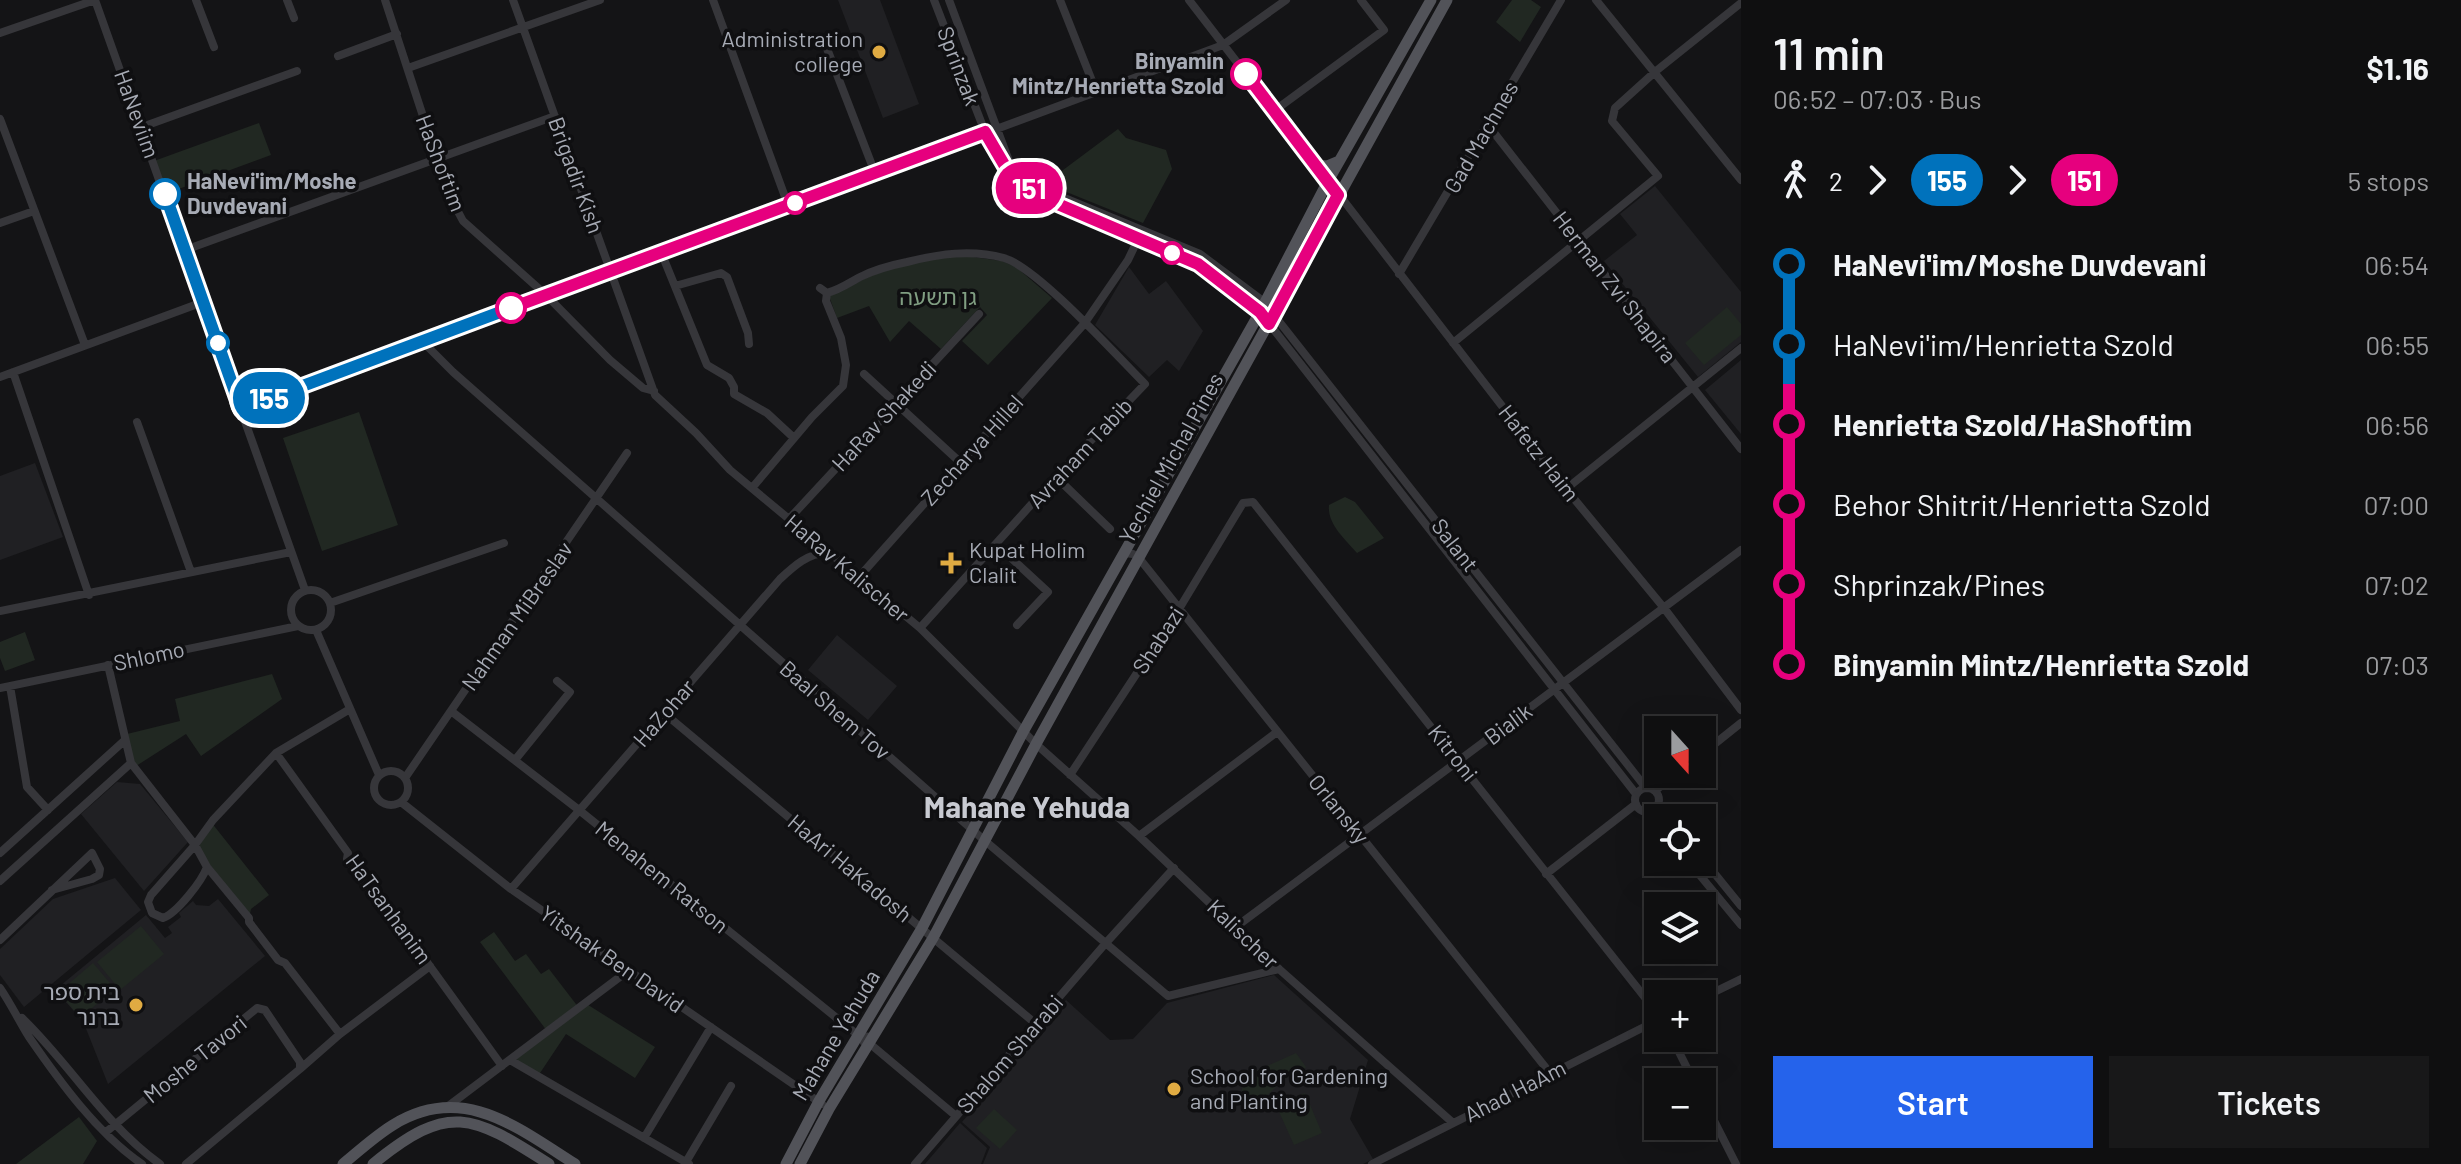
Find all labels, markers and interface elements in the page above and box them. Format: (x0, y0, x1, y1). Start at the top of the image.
street label: Sprinzak (933, 22, 987, 109)
place label: Administration college (721, 25, 863, 76)
text: 11 min (1773, 26, 1885, 79)
marker: Administration college (870, 43, 888, 61)
place label: Binyamin Mintz/Henrietta Szold (1012, 47, 1224, 98)
text: $1.16 (2366, 50, 2429, 86)
marker: Binyamin Mintz/Henrietta Szold (1231, 59, 1261, 89)
street label: HaNeviim (110, 66, 166, 161)
street label: Gad Machnes (1438, 76, 1523, 197)
text: 06:52 – 07:03 · Bus (1773, 83, 1981, 114)
street label: HaShoftim (412, 111, 472, 215)
street label: Brigadir Kish (544, 113, 610, 236)
icon: walk (1773, 158, 1817, 202)
icon: forward (1855, 158, 1899, 202)
icon: forward (1995, 158, 2039, 202)
line badge: 151 (983, 162, 1075, 214)
text: 155 (1927, 163, 1967, 197)
text: 151 (2067, 163, 2102, 197)
text: 2 (1829, 165, 1843, 196)
text: 5 stops (2348, 165, 2429, 196)
place label: HaNevi'im/Moshe Duvdevani (187, 167, 356, 218)
text: 151 (1012, 171, 1046, 205)
marker: HaNevi'im/Moshe Duvdevani (150, 179, 180, 209)
unlabelled marker (784, 192, 806, 214)
street label: Herman Zvi Shapira (1549, 205, 1683, 367)
unlabelled marker (1161, 242, 1183, 264)
text: HaNevi'im/Moshe Duvdevani (1833, 246, 2207, 282)
text: 06:54 (2364, 249, 2429, 280)
park label: גן תשעה (899, 283, 977, 309)
unlabelled marker (496, 293, 526, 323)
text: HaNevi'im/Henrietta Szold (1833, 326, 2174, 362)
text: 06:55 (2365, 329, 2429, 360)
unlabelled marker (207, 332, 229, 354)
street label: HaRav Shakedi (826, 355, 941, 476)
street label: Yechiel Michal Pines (1113, 368, 1228, 547)
line badge: 155 (223, 372, 315, 424)
text: 155 (249, 381, 289, 415)
street label: Zecharya Hillel (915, 389, 1028, 510)
street label: Avraham Tabib (1022, 392, 1137, 513)
street label: Hafetz Haim (1494, 399, 1586, 506)
text: Henrietta Szold/HaShoftim (1833, 406, 2192, 442)
text: 06:56 (2365, 409, 2429, 440)
text: Behor Shitrit/Henrietta Szold (1833, 486, 2211, 522)
text: 07:00 (2364, 489, 2429, 520)
street label: HaRav Kalischer (780, 508, 915, 627)
street label: Salant (1427, 513, 1485, 576)
street label: Nahman MiBreslav (455, 536, 577, 695)
place label: Kupat Holim Clalit (969, 536, 1085, 587)
marker: Kupat Holim Clalit (940, 552, 962, 574)
text: Shprinzak/Pines (1833, 566, 2045, 602)
text: 07:02 (2365, 569, 2429, 600)
street label: Shabazi (1126, 601, 1188, 678)
street label: Shlomo (111, 635, 187, 675)
text: Binyamin Mintz/Henrietta Szold (1833, 646, 2249, 682)
text: 07:03 (2365, 649, 2429, 680)
street label: Baal Shem Tov (775, 654, 896, 764)
street label: HaZohar (627, 673, 700, 751)
street label: Bialik (1479, 697, 1536, 749)
north arrow (1644, 716, 1716, 788)
map controls (1644, 716, 1716, 1140)
street label: Kitroni (1424, 719, 1484, 786)
street label: Orlansky (1304, 768, 1376, 848)
district label: Mahane Yehuda (924, 788, 1130, 824)
button: locate (1644, 804, 1716, 876)
street label: HaAri HaKadosh (783, 808, 918, 927)
street label: Menahem Ratson (591, 815, 734, 938)
street label: HaTsanhanim (341, 849, 438, 968)
button: layers (1644, 892, 1716, 964)
street label: Kalischer (1203, 893, 1285, 973)
street label: Yitshak Ben David (536, 899, 690, 1017)
street label: Mahane Yehuda (786, 965, 884, 1104)
place label: בית ספר ברנר (43, 978, 120, 1029)
button: + (1644, 980, 1716, 1052)
street label: Shalom Sharabi (951, 989, 1068, 1118)
marker: בית ספר ברנר (127, 996, 145, 1014)
street label: Moshe Tavori (138, 1009, 251, 1108)
street label: Ahad HaAm (1460, 1054, 1569, 1127)
button: Start (1773, 1056, 2093, 1148)
button: Tickets (2109, 1056, 2429, 1148)
place label: School for Gardening and Planting (1190, 1062, 1388, 1113)
button: − (1644, 1068, 1716, 1140)
marker: School for Gardening and Planting (1165, 1080, 1183, 1098)

